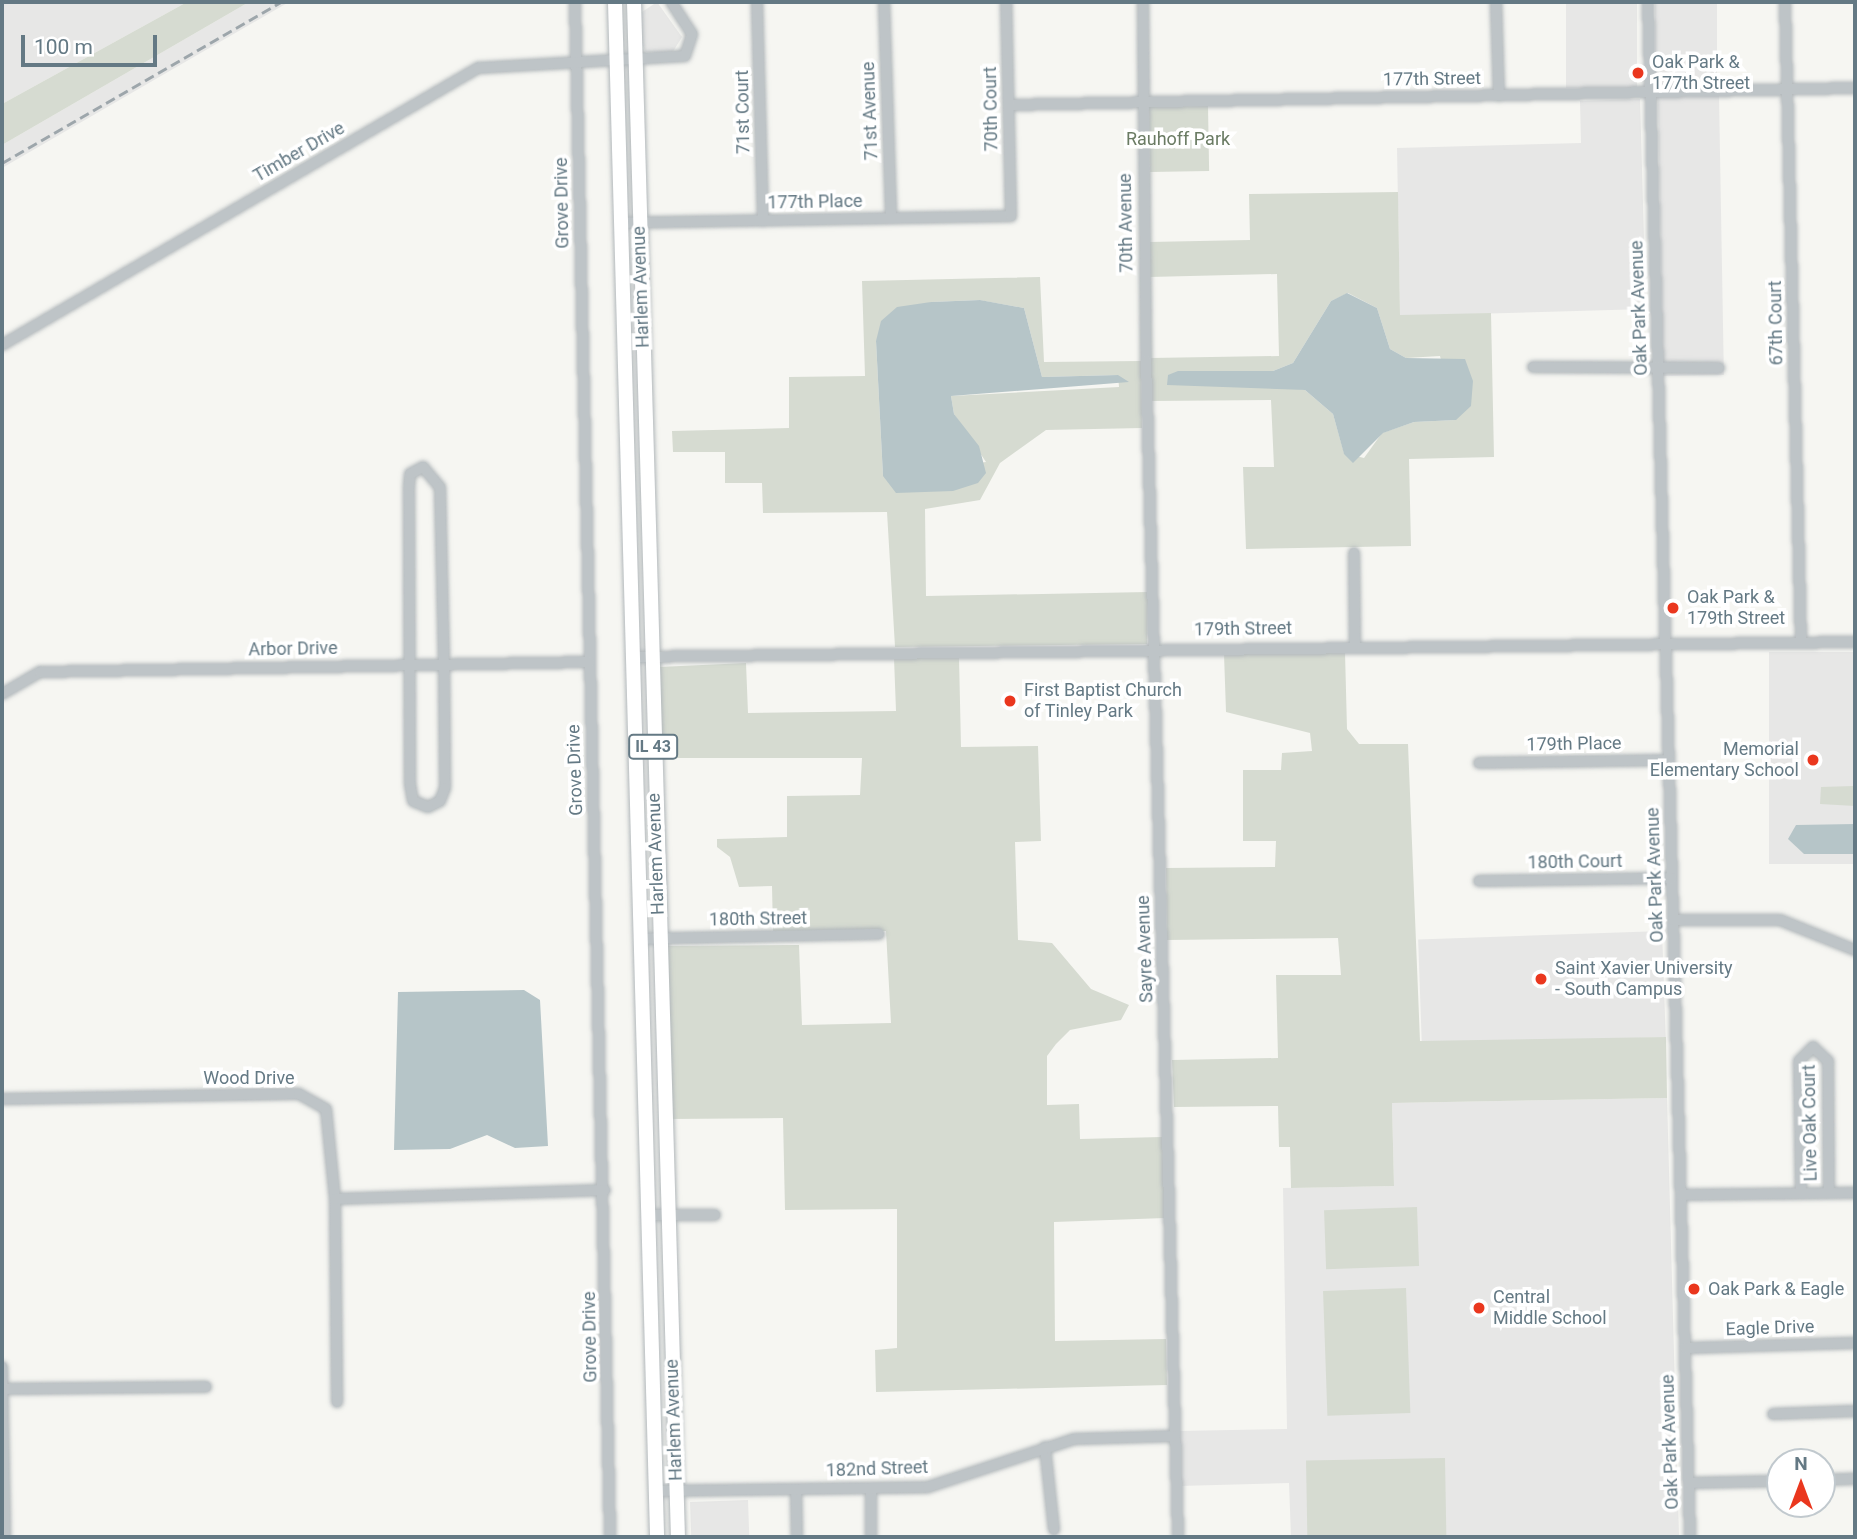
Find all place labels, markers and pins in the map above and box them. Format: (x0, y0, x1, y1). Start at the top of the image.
place label: Oak Park & 177th Street (1652, 52, 1750, 94)
marker: Oak Park & 177th Street (1630, 65, 1646, 81)
place label: Oak Park & 179th Street (1687, 587, 1785, 630)
marker: Oak Park & 179th Street (1665, 600, 1681, 616)
place label: First Baptist Church of Tinley Park (1024, 680, 1182, 722)
marker: First Baptist Church of Tinley Park (1002, 693, 1018, 709)
place label: Memorial Elementary School (1650, 739, 1799, 782)
marker: Memorial Elementary School (1805, 752, 1821, 768)
place label: Saint Xavier University - South Campus (1555, 958, 1733, 1000)
marker: Saint Xavier University - South Campus (1533, 971, 1549, 987)
place label: Oak Park & Eagle (1708, 1278, 1844, 1300)
marker: Oak Park & Eagle (1686, 1281, 1702, 1297)
place label: Central Middle School (1493, 1287, 1607, 1330)
marker: Central Middle School (1471, 1300, 1487, 1316)

